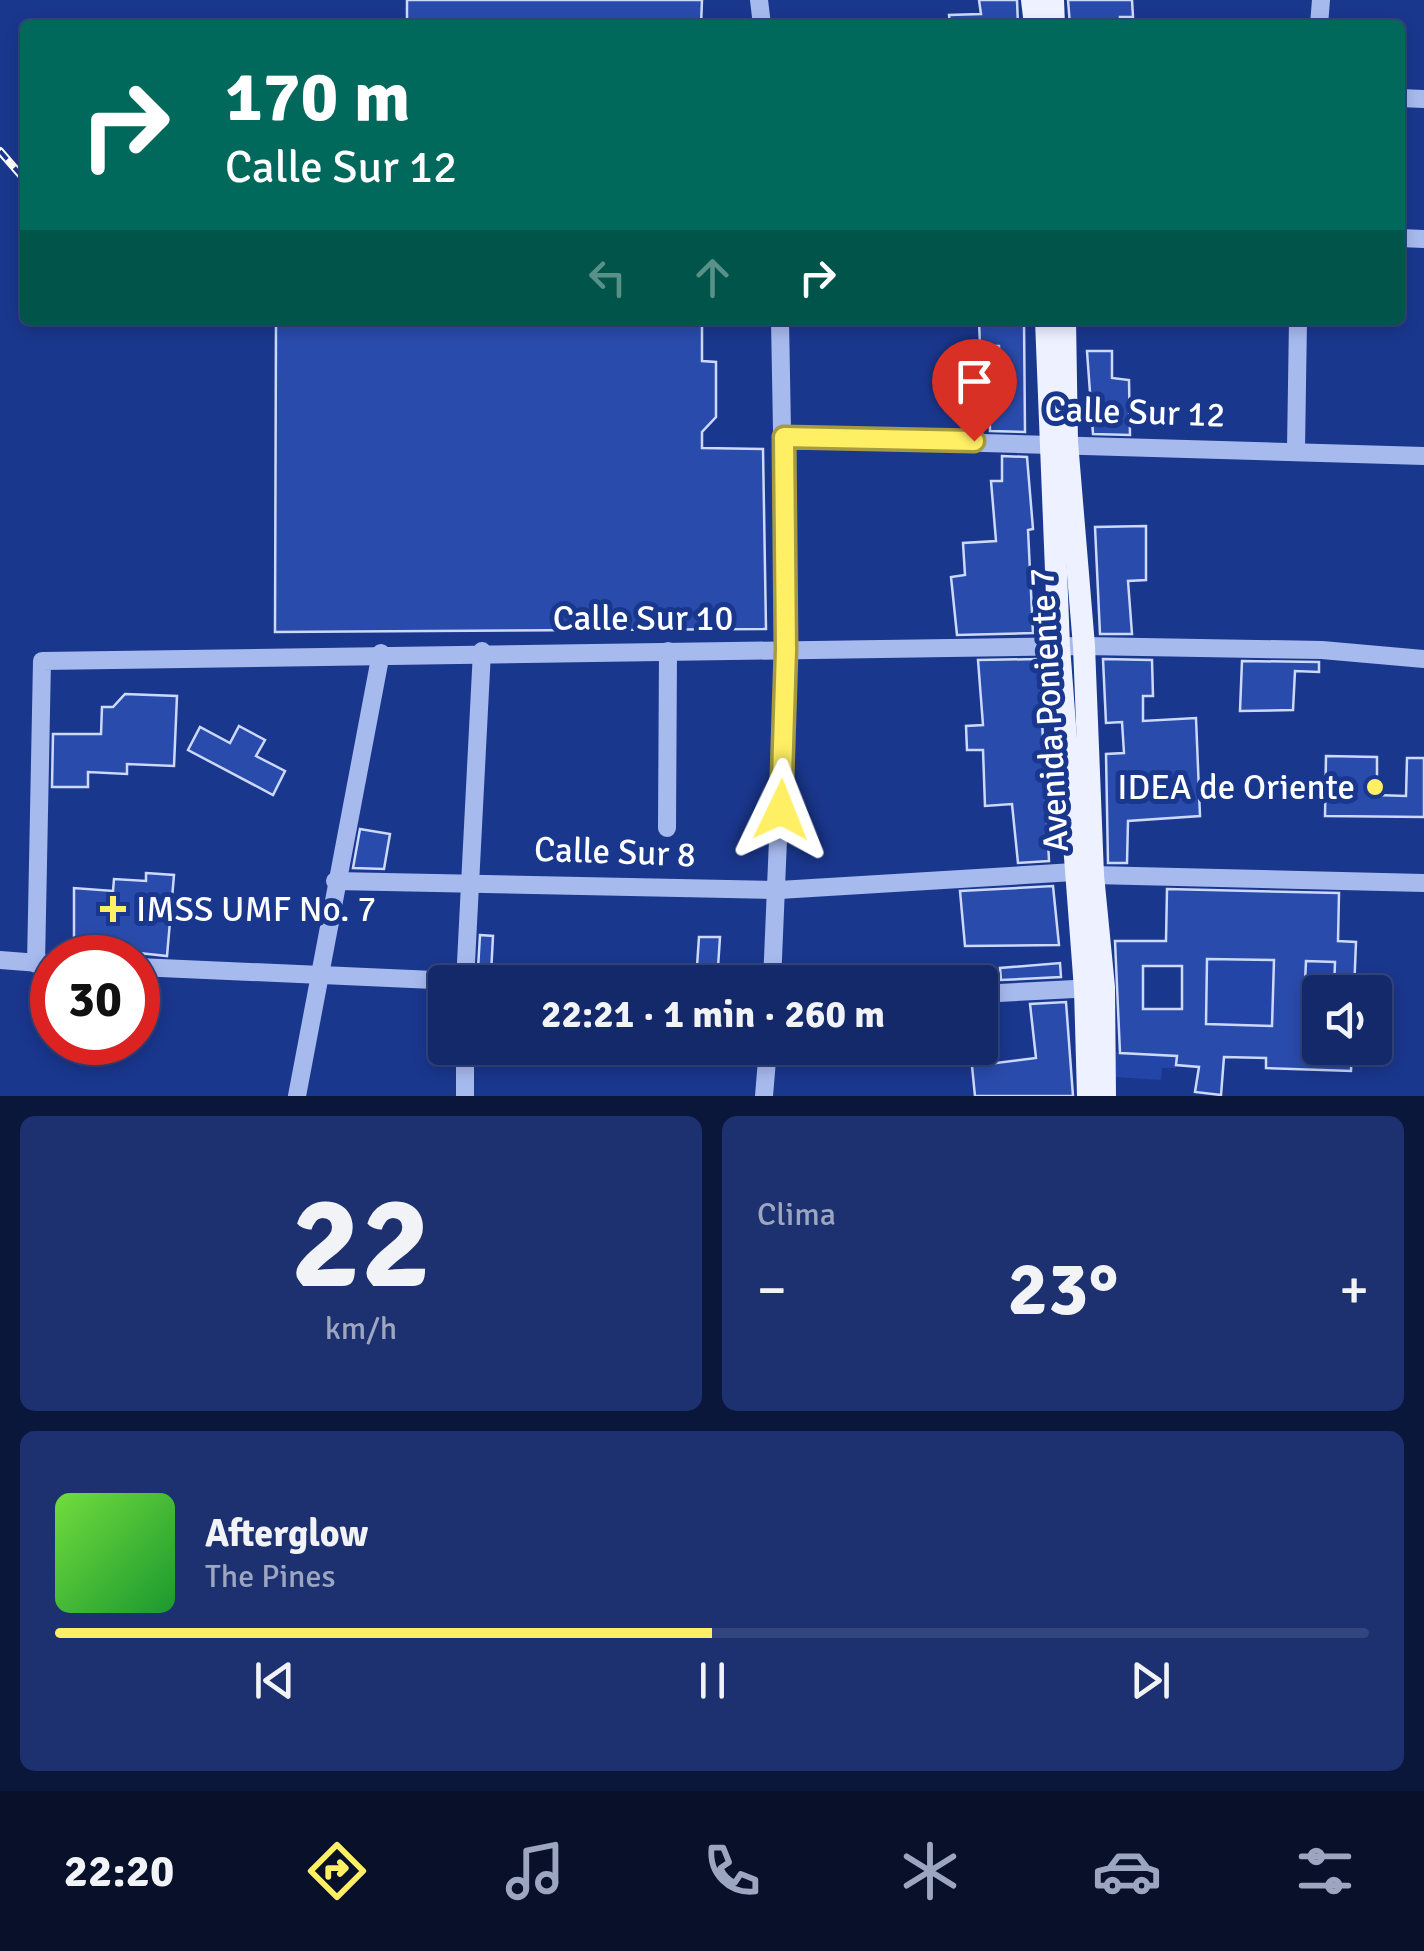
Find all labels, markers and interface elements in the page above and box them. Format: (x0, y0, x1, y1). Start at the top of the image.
text: 170 m (225, 54, 410, 140)
icon: right (60, 60, 190, 190)
text: Calle Sur 12 (225, 140, 457, 195)
icon: left (580, 250, 635, 305)
icon: ahead (685, 250, 740, 305)
icon: right (790, 250, 845, 305)
pin (932, 339, 1017, 442)
icon: arrive (947, 354, 1002, 409)
street label: Calle Sur 12 (1044, 387, 1226, 437)
street label: Avenida Poniente 7 (1020, 567, 1078, 853)
street label: Calle Sur 10 (553, 597, 733, 640)
position arrow (729, 758, 833, 862)
place label: IDEA de Oriente (1117, 766, 1355, 809)
marker: IDEA de Oriente (1364, 776, 1386, 798)
street label: Calle Sur 8 (533, 828, 697, 876)
place label: IMSS UMF No. 7 (136, 888, 376, 931)
marker: IMSS UMF No. 7 (100, 896, 126, 922)
speed limit sign: 30 (30, 935, 160, 1065)
map controls (1302, 975, 1392, 1065)
button: sound (1302, 975, 1392, 1065)
text: 22:21 · 1 min · 260 m (541, 991, 885, 1038)
text: 22 (291, 1164, 431, 1324)
text: Clima (757, 1195, 836, 1234)
text: 23° (1008, 1243, 1119, 1336)
text: − (757, 1256, 787, 1324)
text: + (1339, 1256, 1369, 1324)
text: km/h (325, 1309, 397, 1348)
text: Afterglow (205, 1510, 368, 1557)
text: The Pines (205, 1557, 336, 1596)
icon: previous (247, 1653, 302, 1708)
icon: pause (685, 1653, 740, 1708)
icon: next (1123, 1653, 1178, 1708)
icon: directions (302, 1836, 372, 1906)
icon: music (500, 1836, 570, 1906)
icon: phone (697, 1836, 767, 1906)
icon: climate (895, 1836, 965, 1906)
icon: car (1092, 1836, 1162, 1906)
icon: filters (1290, 1836, 1360, 1906)
text: 22:20 (64, 1844, 174, 1899)

